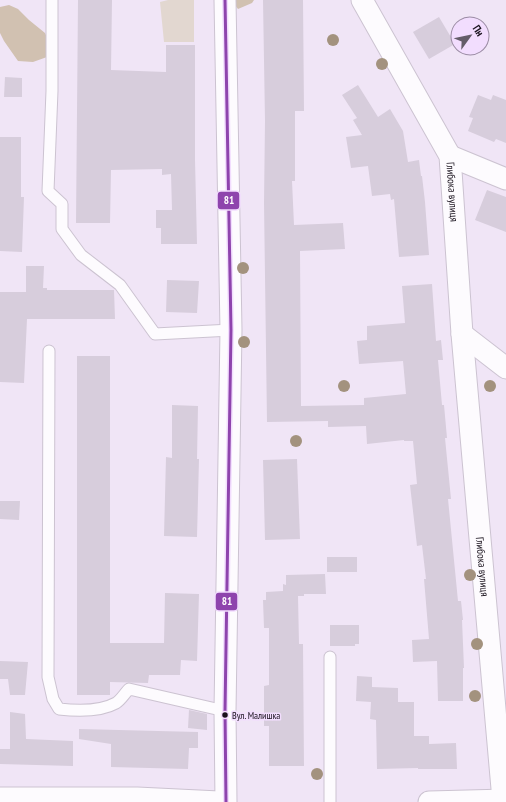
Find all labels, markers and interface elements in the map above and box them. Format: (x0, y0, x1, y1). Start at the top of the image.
north arrow (450, 16, 490, 56)
text: Пн (470, 22, 487, 39)
street label: Глибока вулиця (443, 162, 461, 222)
line badge: 81 (217, 191, 240, 210)
text: 81 (224, 193, 234, 207)
street label: Глибока вулиця (473, 536, 492, 597)
line badge: 81 (215, 592, 238, 611)
text: 81 (222, 594, 232, 608)
place label: Вул. Малишка (232, 709, 280, 722)
marker: Вул. Малишка (220, 710, 230, 720)

